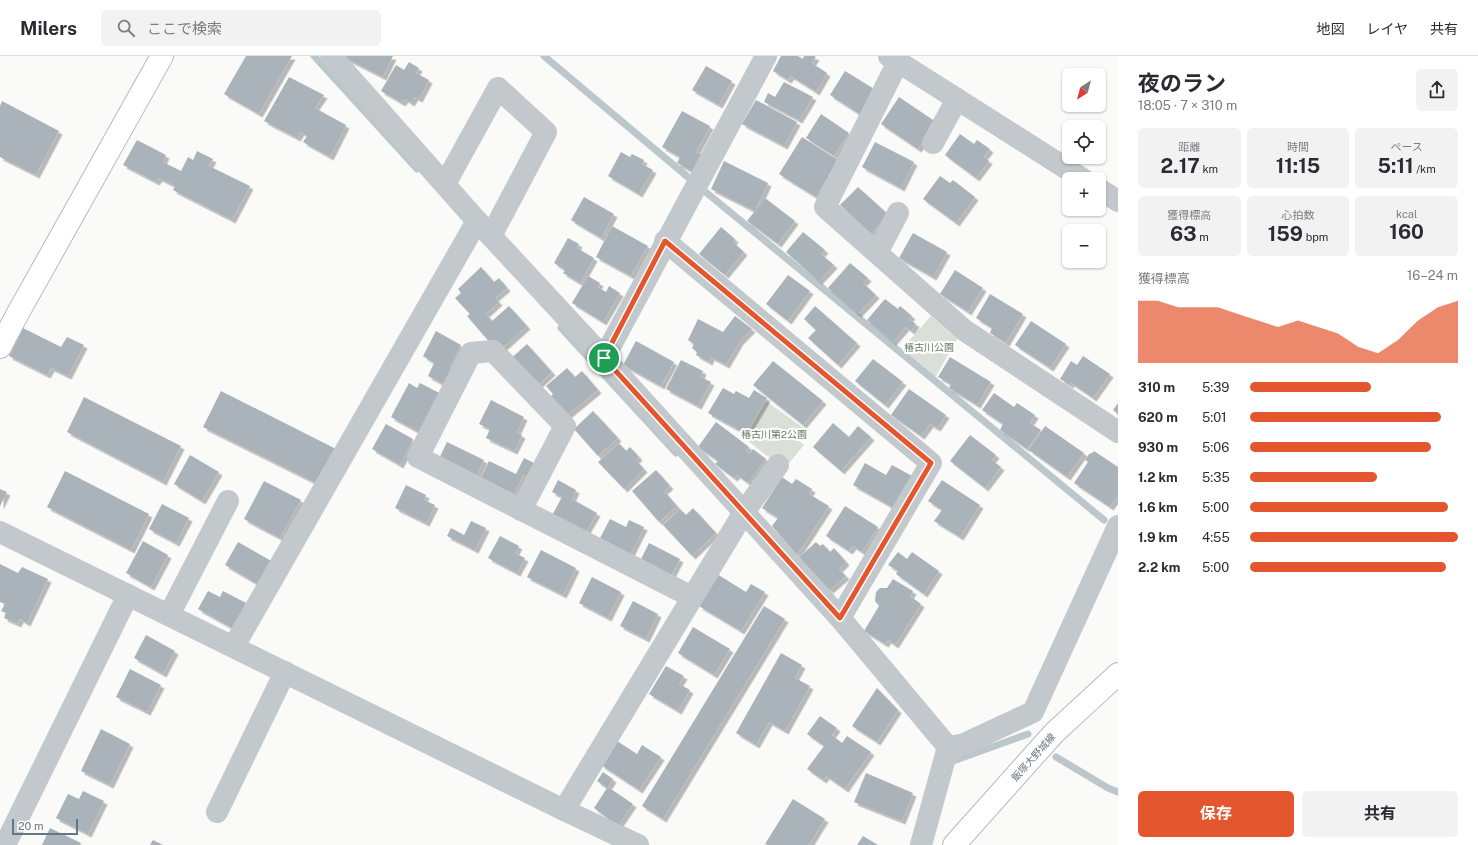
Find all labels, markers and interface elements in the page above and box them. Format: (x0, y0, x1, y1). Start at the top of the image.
search box (101, 10, 381, 46)
text: Milers (20, 17, 77, 39)
icon: search (115, 17, 137, 39)
text: ここで検索 (147, 20, 222, 37)
text: 地図 (1316, 21, 1344, 37)
text: レイヤ (1366, 21, 1408, 37)
text: 共有 (1430, 21, 1458, 37)
north arrow (1062, 68, 1106, 112)
map controls (1062, 68, 1106, 268)
button: share (1416, 69, 1458, 111)
text: 夜のラン (1138, 70, 1226, 96)
text: 18:05 · 7 × 310 m (1138, 98, 1237, 113)
button: locate (1062, 120, 1106, 164)
text: 距離 (1178, 141, 1200, 153)
text: 時間 (1287, 141, 1309, 153)
text: ペース (1390, 141, 1423, 153)
text: 2.17 (1161, 154, 1200, 178)
text: 11:15 (1276, 154, 1320, 178)
text: 5:11 (1378, 154, 1414, 178)
text: km (1200, 163, 1218, 175)
text: /km (1414, 163, 1436, 175)
button: + (1062, 172, 1106, 216)
text: kcal (1396, 208, 1417, 220)
text: 獲得標高 (1167, 209, 1211, 221)
text: 心拍数 (1281, 209, 1314, 221)
text: 160 (1389, 220, 1424, 244)
text: 63 (1170, 222, 1196, 246)
text: 159 (1268, 222, 1303, 246)
button: − (1062, 224, 1106, 268)
text: m (1196, 231, 1209, 243)
text: bpm (1303, 231, 1328, 243)
text: 16–24 m (1407, 268, 1458, 283)
text: 獲得標高 (1138, 271, 1190, 286)
pin (587, 341, 621, 375)
park label: 椿古川公園 (904, 341, 954, 353)
icon: arrive (593, 347, 615, 369)
text: 310 m (1138, 380, 1175, 395)
text: 5:39 (1202, 380, 1229, 395)
text: 620 m (1138, 410, 1178, 425)
text: 5:01 (1202, 410, 1227, 425)
park label: 椿古川第2公園 (741, 428, 807, 440)
text: 930 m (1138, 440, 1178, 455)
text: 5:06 (1202, 440, 1229, 455)
text: 1.2 km (1138, 470, 1178, 485)
text: 5:35 (1202, 470, 1230, 485)
text: 1.6 km (1138, 500, 1178, 515)
text: 5:00 (1202, 500, 1229, 515)
text: 1.9 km (1138, 530, 1178, 545)
text: 4:55 (1202, 530, 1230, 545)
text: 2.2 km (1138, 560, 1180, 575)
text: 5:00 (1202, 560, 1229, 575)
street label: 飯塚大野城線 (1008, 731, 1058, 783)
button: 保存 (1138, 791, 1294, 837)
button: 共有 (1302, 791, 1458, 837)
scale bar (12, 817, 78, 836)
text: 20 m (18, 820, 43, 832)

